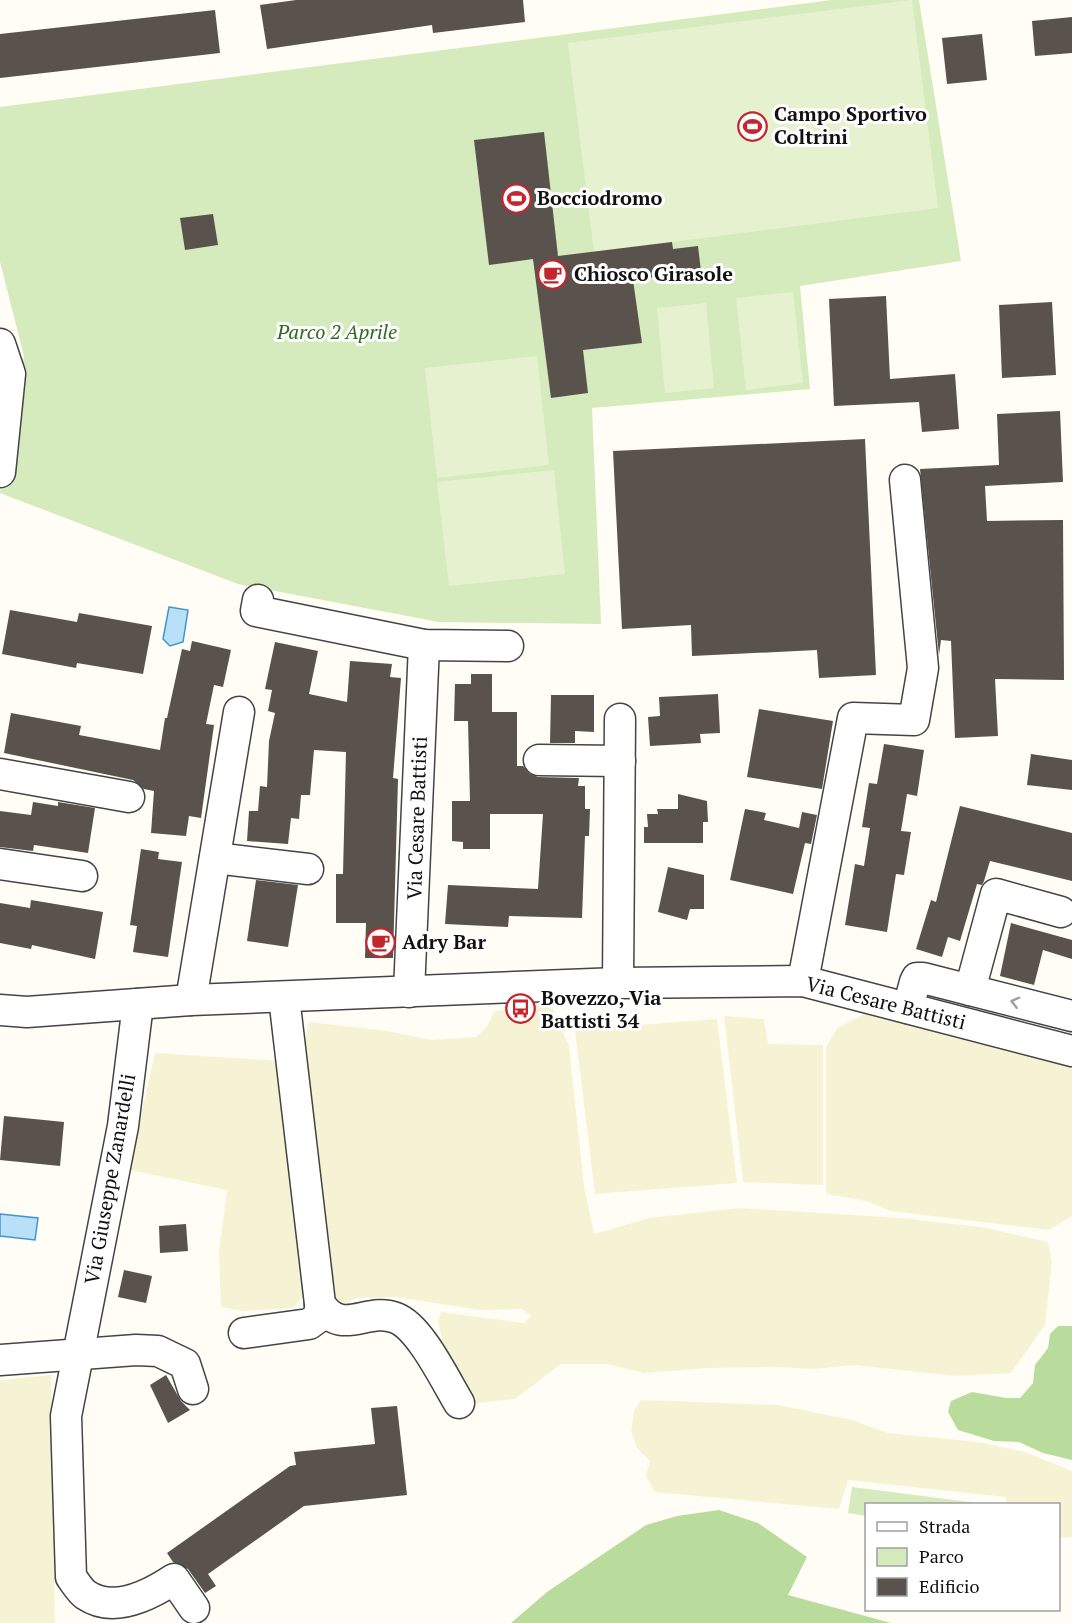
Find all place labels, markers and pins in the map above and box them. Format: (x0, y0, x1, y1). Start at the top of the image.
place label: Campo Sportivo Coltrini (774, 100, 927, 150)
sports icon: Campo Sportivo Coltrini (737, 110, 769, 142)
sports icon: Bocciodromo (500, 182, 532, 214)
place label: Bocciodromo (537, 184, 662, 211)
cafe icon: Chiosco Girasole (537, 258, 569, 290)
place label: Chiosco Girasole (574, 260, 733, 287)
cafe icon: Adry Bar (365, 926, 397, 958)
place label: Adry Bar (402, 928, 486, 955)
place label: Bovezzo, Via Battisti 34 (541, 984, 662, 1034)
bus stop icon: Bovezzo, Via Battisti 34 (504, 993, 536, 1025)

